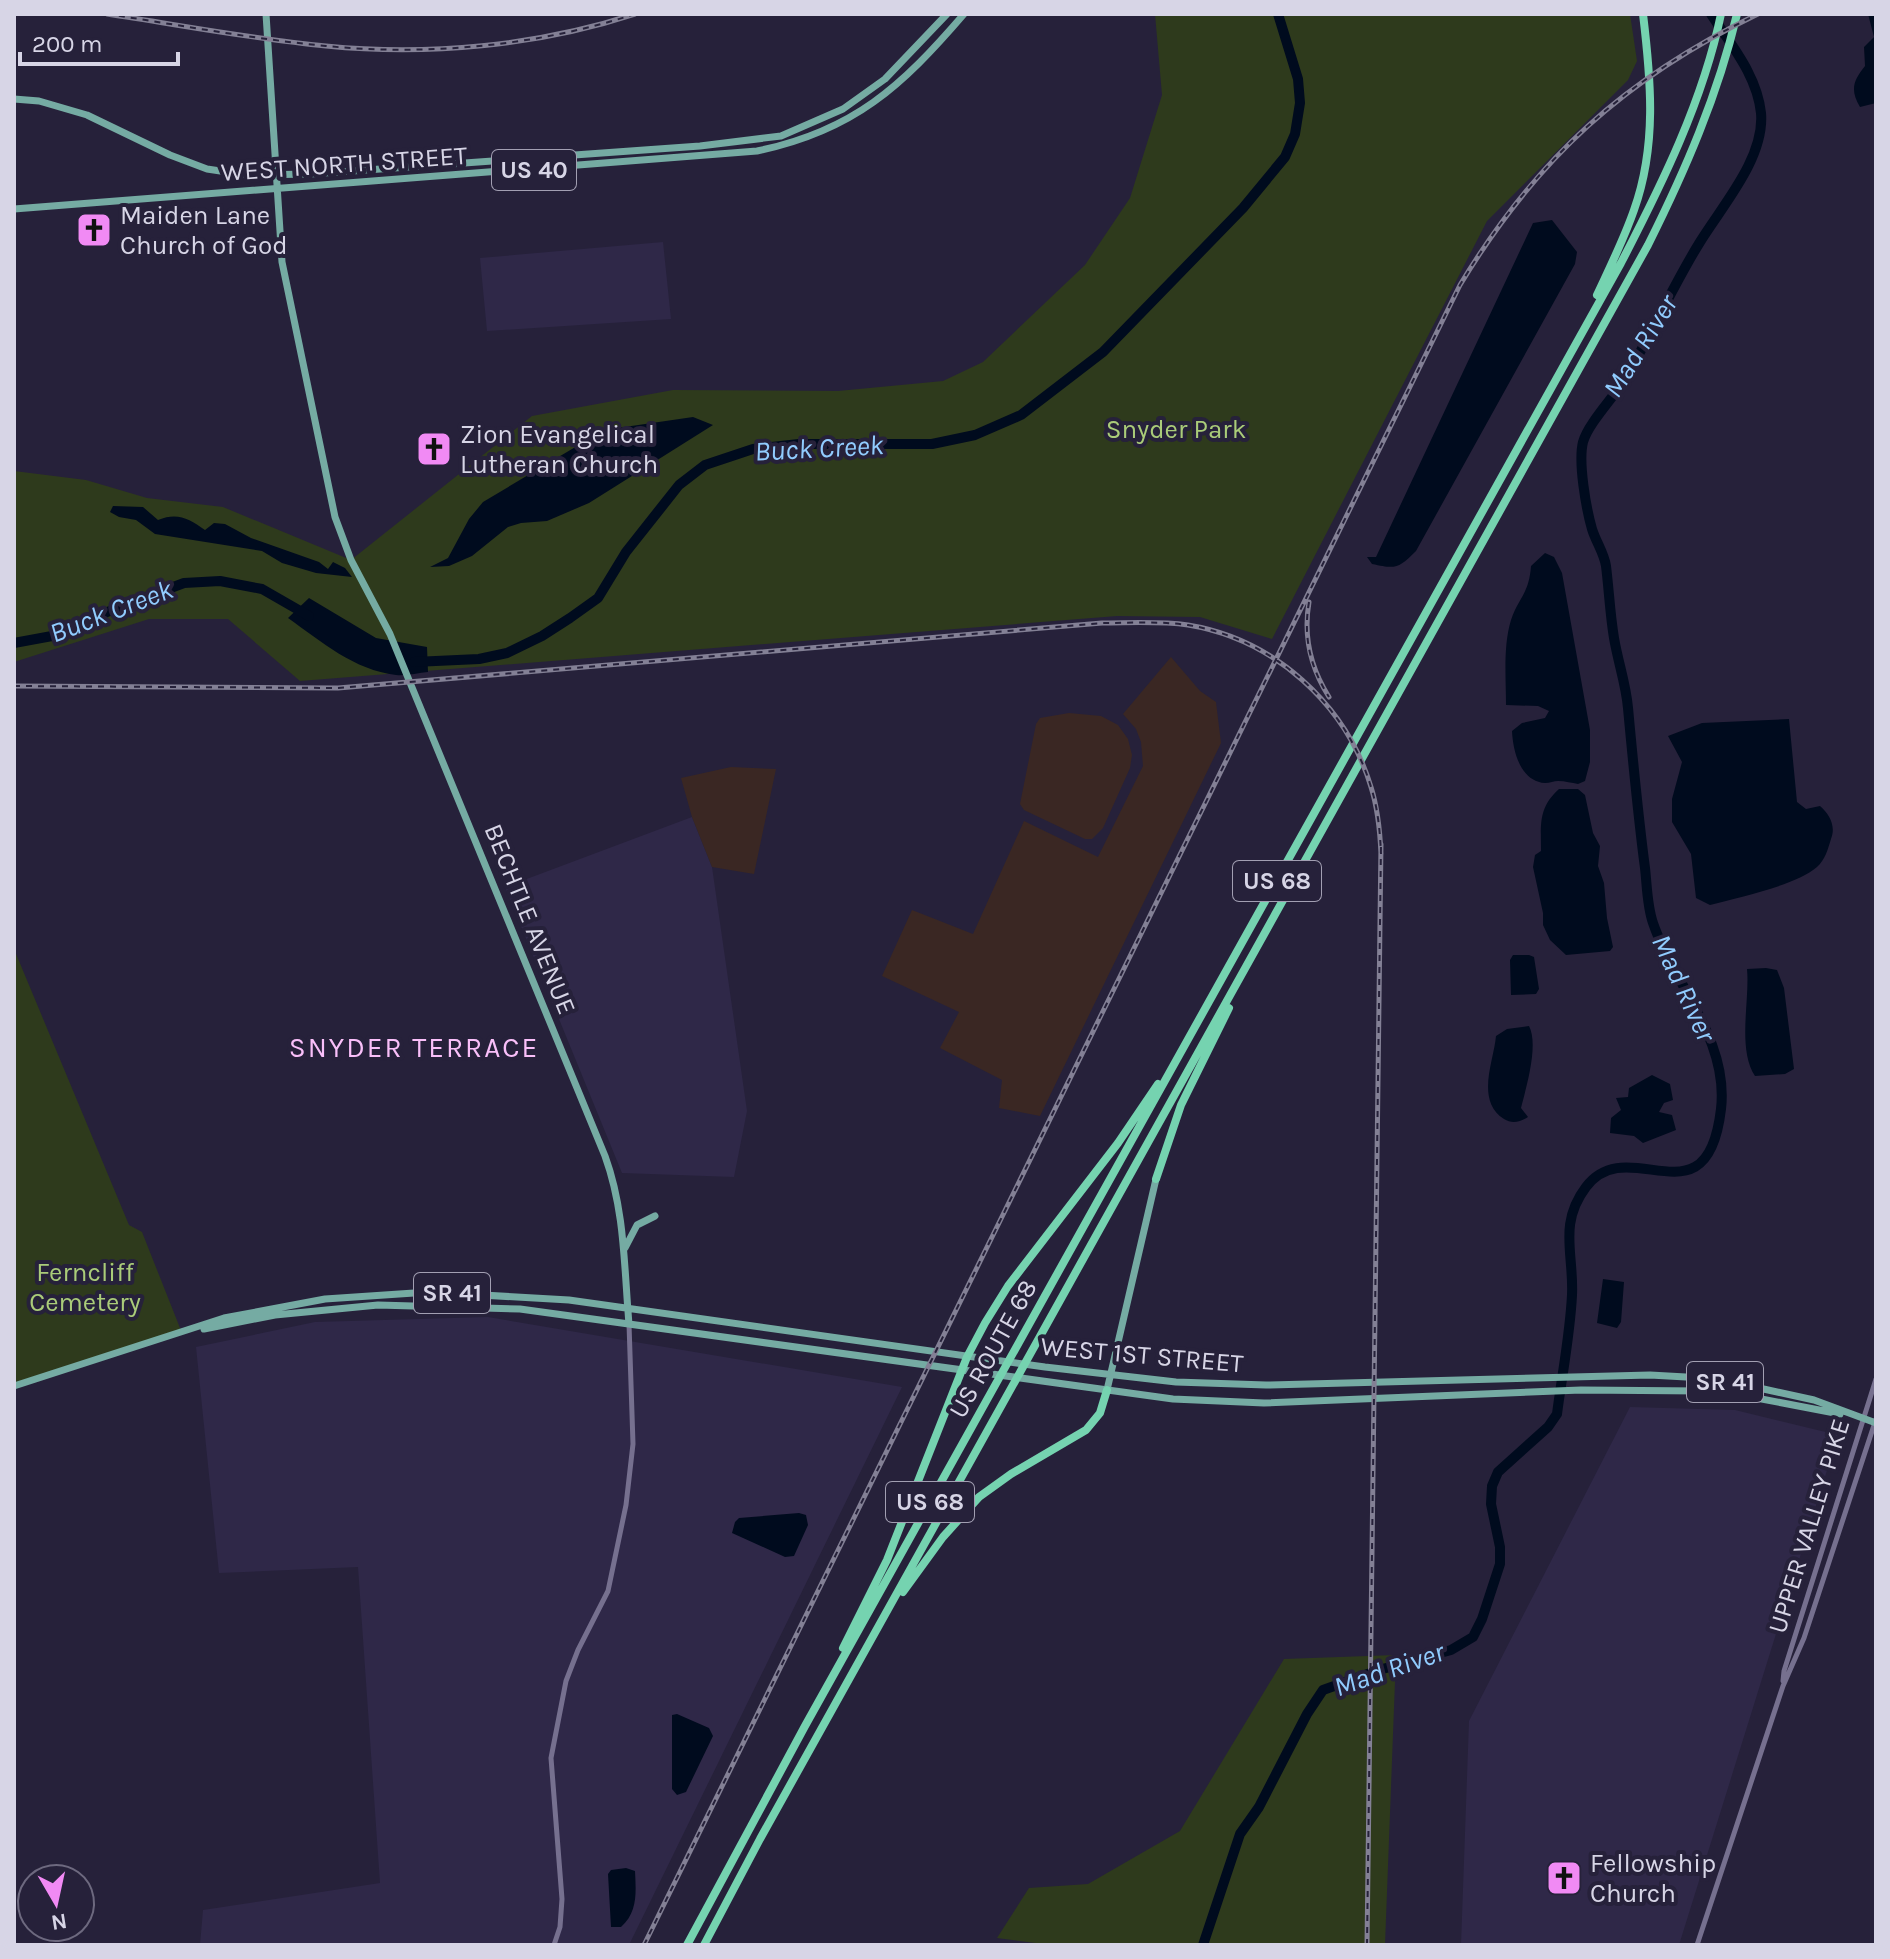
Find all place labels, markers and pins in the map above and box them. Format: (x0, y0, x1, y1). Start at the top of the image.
place label: Maiden Lane Church of God (120, 200, 288, 261)
church icon: Maiden Lane Church of God (75, 211, 113, 249)
place label: Zion Evangelical Lutheran Church (460, 419, 658, 480)
church icon: Zion Evangelical Lutheran Church (415, 430, 453, 468)
place label: Fellowship Church (1590, 1848, 1716, 1909)
church icon: Fellowship Church (1545, 1859, 1583, 1897)

